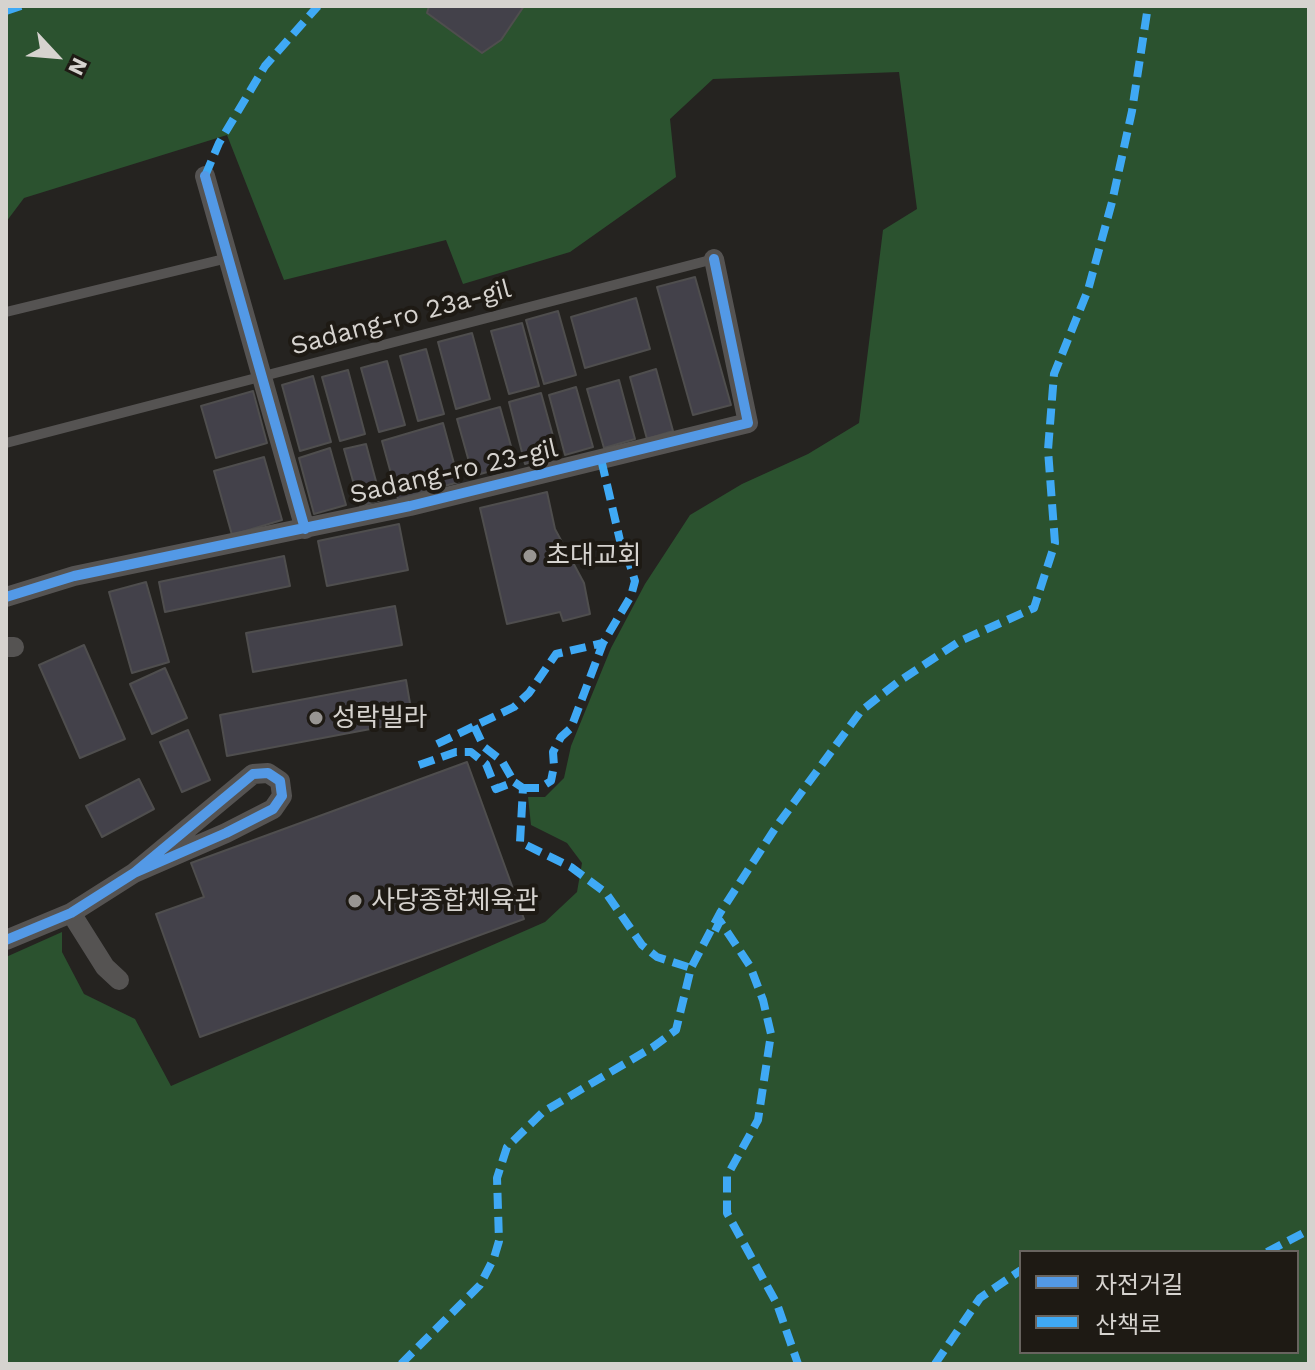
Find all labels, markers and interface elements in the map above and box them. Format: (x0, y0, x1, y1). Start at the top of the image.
north arrow (16, 16, 96, 96)
text: N (63, 54, 93, 80)
street label: Sadang-ro 23a-gil (288, 274, 514, 362)
street label: Sadang-ro 23-gil (347, 433, 561, 511)
place label: 초대교회 (546, 540, 642, 572)
marker: 초대교회 (521, 547, 539, 565)
place label: 성락빌라 (332, 702, 428, 734)
marker: 성락빌라 (307, 709, 325, 727)
place label: 사당종합체육관 (371, 885, 538, 917)
marker: 사당종합체육관 (346, 892, 364, 910)
legend (1019, 1250, 1299, 1354)
text: 자전거길 (1095, 1271, 1183, 1299)
text: 산책로 (1095, 1311, 1161, 1339)

